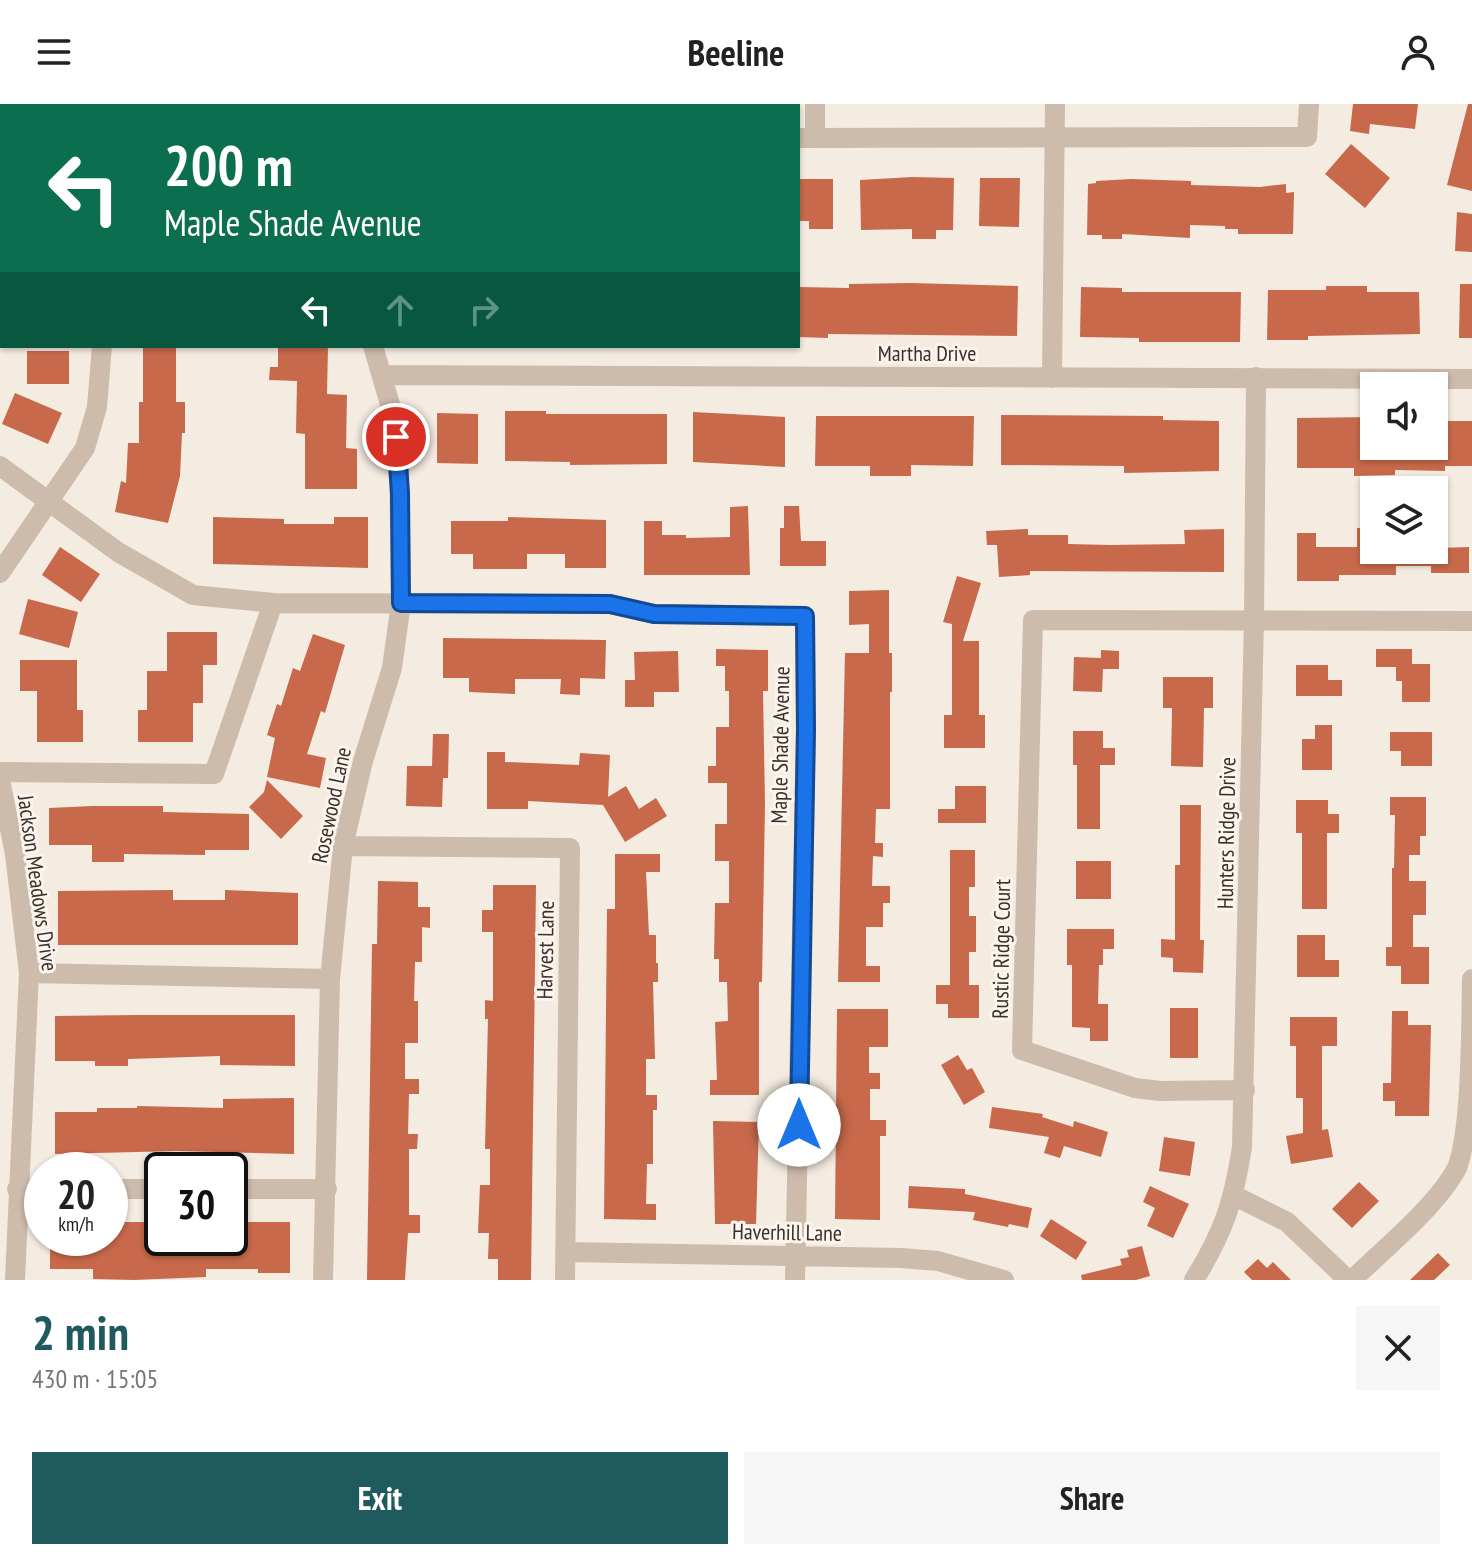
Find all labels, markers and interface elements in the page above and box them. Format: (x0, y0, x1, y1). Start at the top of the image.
text: Beeline (688, 29, 784, 76)
icon: menu (32, 30, 76, 74)
icon: person (1396, 30, 1440, 74)
text: 200 m (164, 129, 293, 201)
icon: left (32, 136, 136, 240)
text: Maple Shade Avenue (164, 199, 422, 246)
icon: left (294, 288, 338, 332)
icon: ahead (378, 288, 422, 332)
icon: right (462, 288, 506, 332)
street label: Martha Drive (878, 339, 976, 367)
map controls (1360, 372, 1448, 564)
button: sound (1360, 372, 1448, 460)
pin (362, 403, 430, 471)
icon: arrive (374, 415, 418, 459)
button: layers (1360, 476, 1448, 564)
street label: Maple Shade Avenue (765, 666, 795, 824)
street label: Rosewood Lane (305, 744, 357, 866)
street label: Hunters Ridge Drive (1211, 757, 1241, 909)
street label: Jackson Meadows Drive (12, 792, 64, 973)
street label: Rustic Ridge Court (986, 879, 1016, 1019)
street label: Harvest Lane (530, 900, 560, 1000)
position arrow (757, 1083, 841, 1167)
speed limit sign: 30 (144, 1152, 248, 1256)
text: 20 (57, 1168, 95, 1220)
text: km/h (58, 1211, 94, 1237)
street label: Haverhill Lane (732, 1217, 842, 1247)
text: 2 min (32, 1301, 129, 1363)
button: close (1356, 1306, 1440, 1390)
text: 430 m · 15:05 (32, 1362, 158, 1395)
button: Exit (32, 1452, 728, 1544)
button: Share (744, 1452, 1440, 1544)

